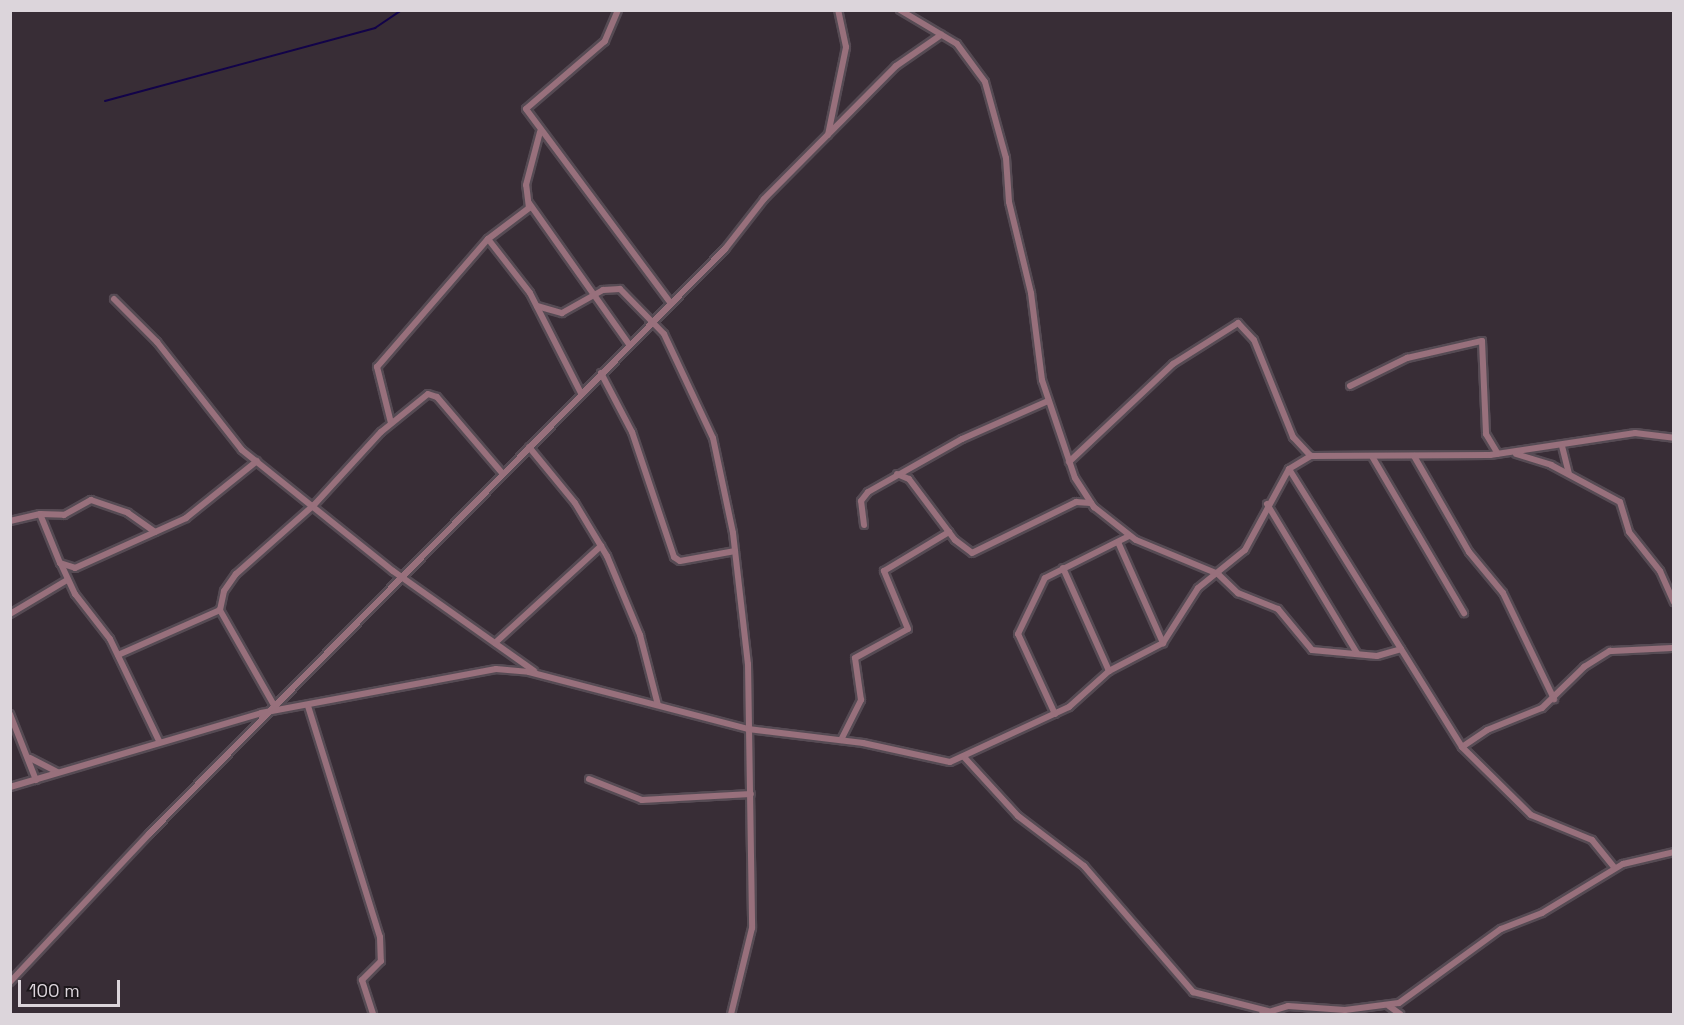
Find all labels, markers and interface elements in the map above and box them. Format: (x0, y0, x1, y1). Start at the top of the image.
scale bar (21, 968, 123, 1006)
text: 100 m (29, 979, 80, 1002)

